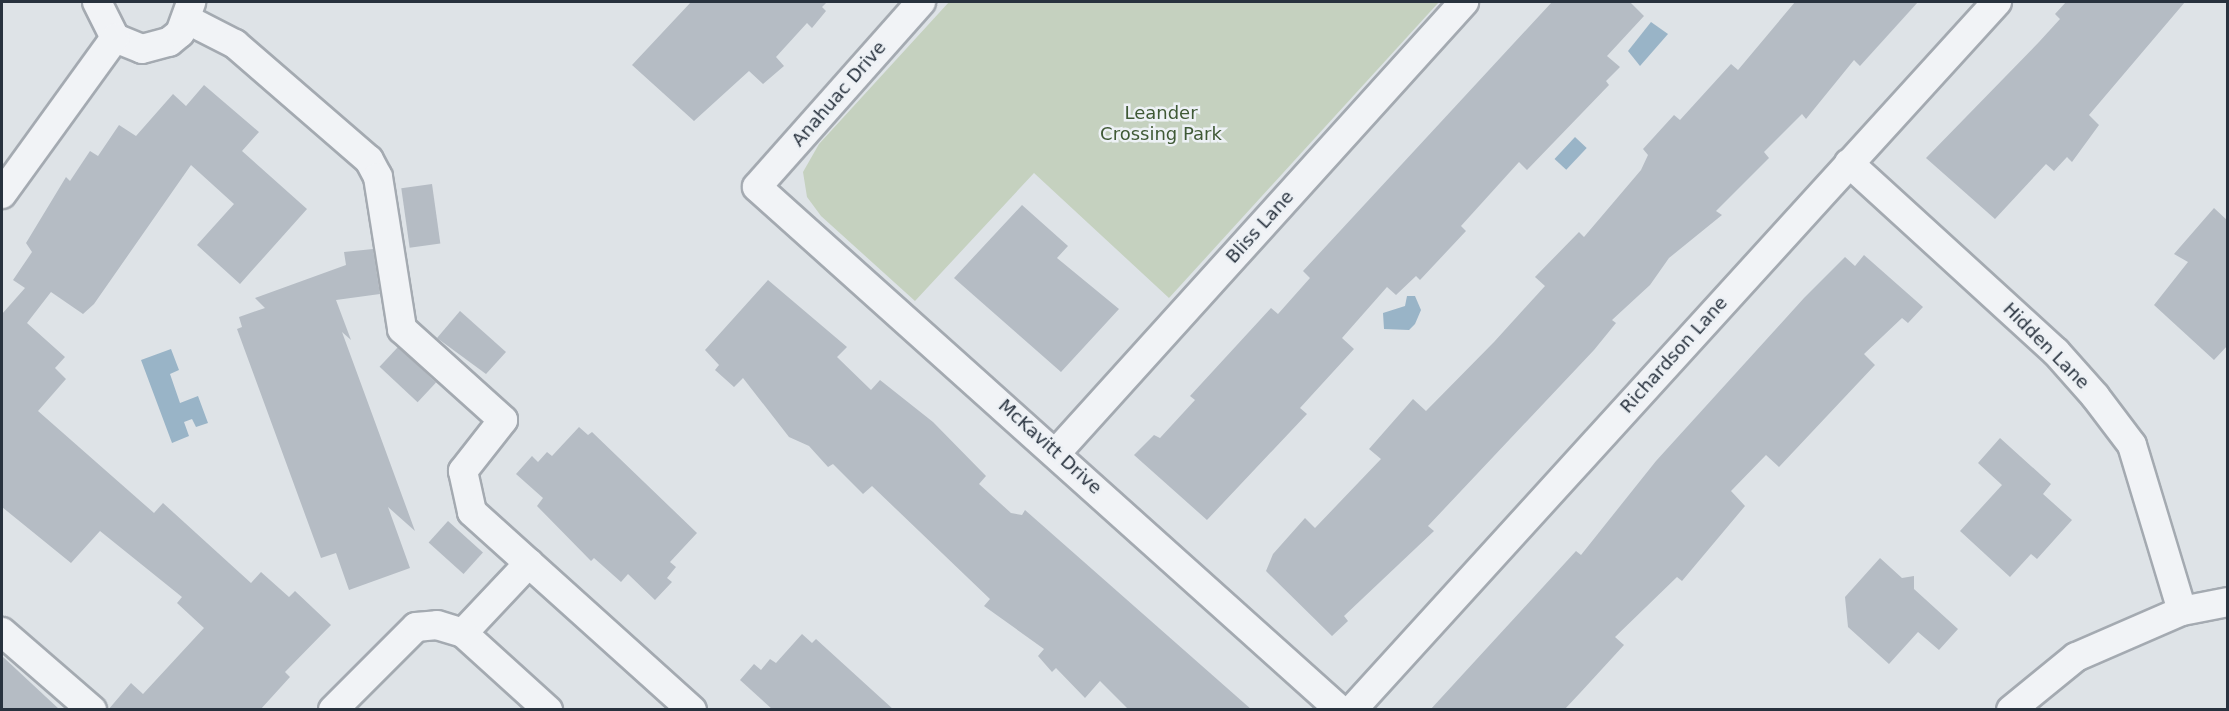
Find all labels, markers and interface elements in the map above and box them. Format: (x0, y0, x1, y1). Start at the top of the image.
street label: Anahuac Drive (787, 37, 891, 151)
park label: Leander Crossing Park (1100, 103, 1222, 146)
street label: Bliss Lane (1222, 186, 1298, 268)
street label: Richardson Lane (1616, 292, 1732, 418)
street label: Hidden Lane (1998, 298, 2094, 394)
street label: McKavitt Drive (994, 395, 1106, 499)

